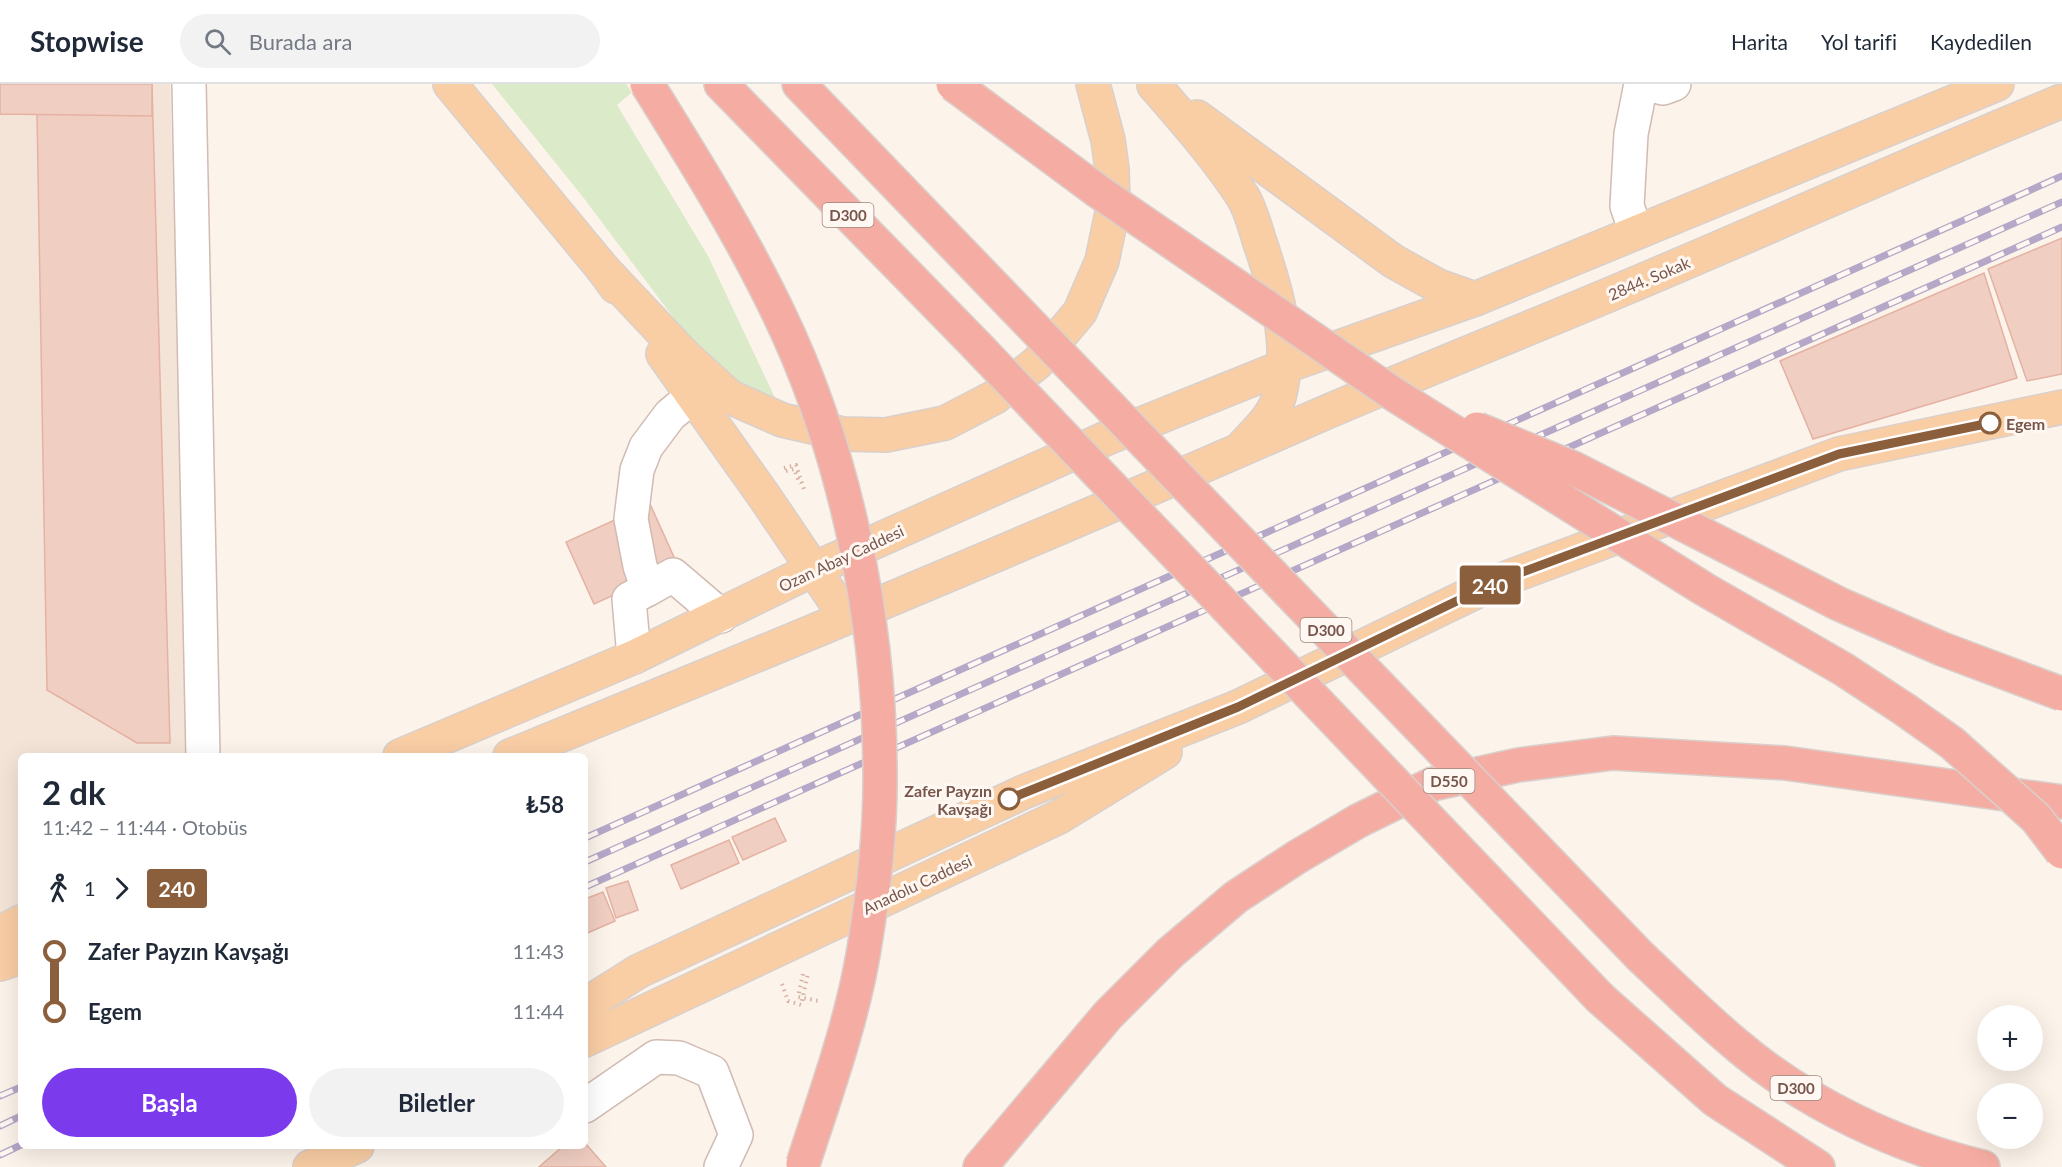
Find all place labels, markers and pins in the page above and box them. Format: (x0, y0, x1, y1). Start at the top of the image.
marker: Egem (1979, 412, 2001, 434)
place label: Egem (2006, 414, 2045, 433)
place label: Zafer Payzın Kavşağı (904, 781, 992, 818)
marker: Zafer Payzın Kavşağı (998, 788, 1020, 810)

